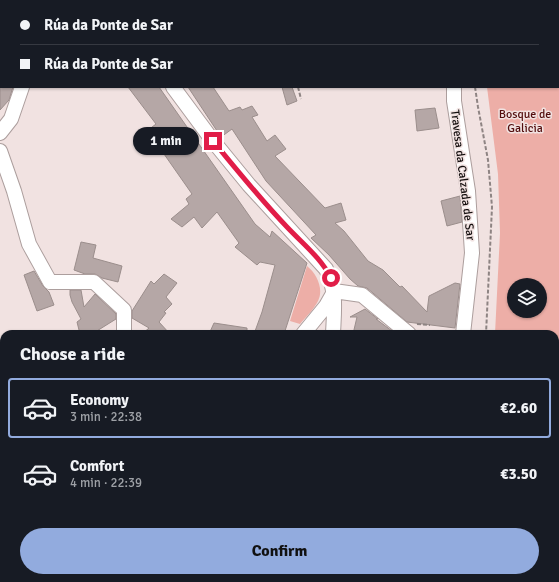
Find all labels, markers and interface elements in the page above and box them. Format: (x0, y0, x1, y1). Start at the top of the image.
text: Rúa da Ponte de Sar (44, 16, 173, 34)
text: Rúa da Ponte de Sar (44, 55, 173, 73)
park label: Bosque de Galicia (499, 107, 551, 136)
street label: Travesa da Calzada de Sar (447, 109, 478, 242)
callout: 1 min (133, 127, 199, 155)
route end (204, 132, 222, 150)
text: 1 min (150, 133, 182, 149)
route start (322, 269, 340, 287)
map controls (507, 278, 547, 318)
button: layers (507, 278, 547, 318)
text: Choose a ride (20, 343, 125, 365)
icon: car (22, 390, 58, 426)
text: Economy (70, 391, 129, 409)
text: €2.60 (500, 399, 537, 417)
text: 3 min · 22:38 (70, 409, 142, 425)
icon: car (22, 456, 58, 492)
text: Comfort (70, 457, 124, 475)
text: €3.50 (500, 465, 537, 483)
text: 4 min · 22:39 (70, 475, 142, 491)
button: Confirm (20, 528, 539, 574)

